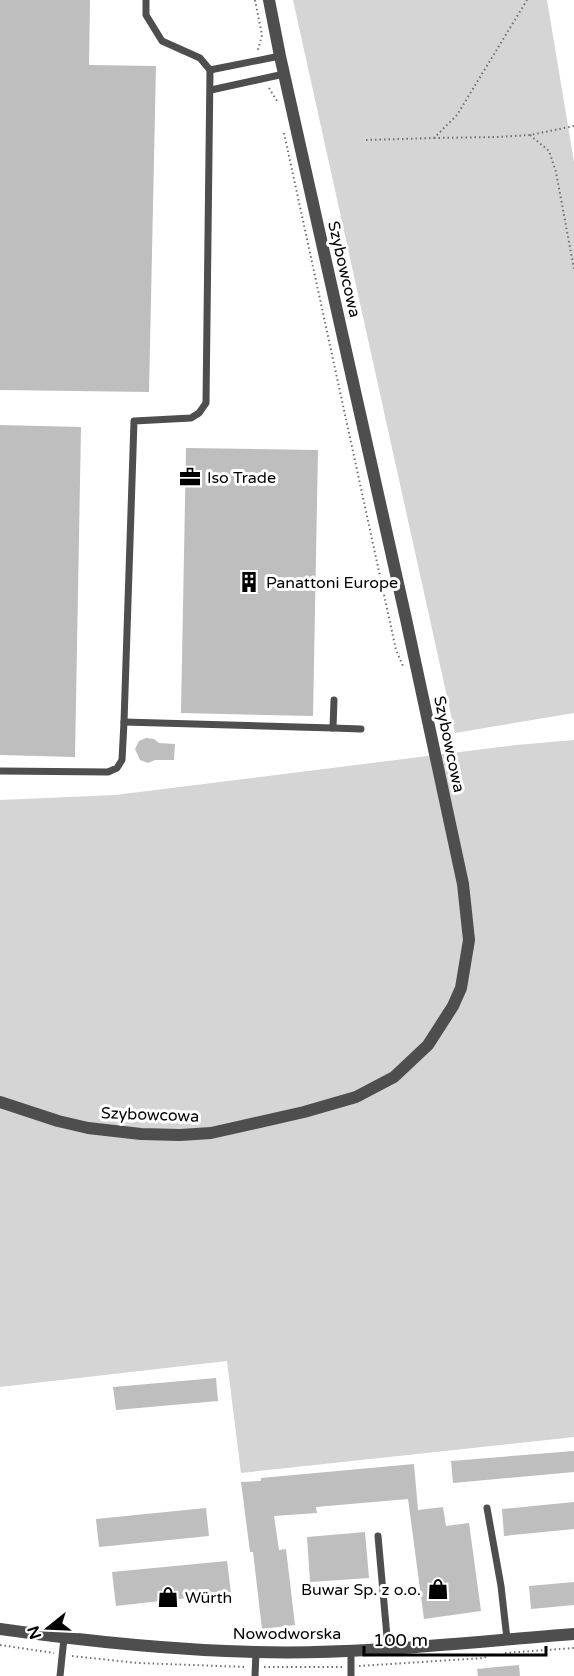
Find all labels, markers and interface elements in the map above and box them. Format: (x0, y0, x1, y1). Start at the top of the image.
street label: Szybowcowa (323, 219, 365, 319)
office icon: Iso Trade (178, 465, 202, 489)
place label: Iso Trade (207, 468, 276, 488)
building icon: Panattoni Europe (237, 570, 261, 594)
place label: Panattoni Europe (266, 573, 398, 593)
street label: Szybowcowa (429, 694, 469, 794)
street label: Szybowcowa (100, 1103, 199, 1127)
shop icon: Buwar Sp. z o.o. (426, 1577, 450, 1601)
place label: Buwar Sp. z o.o. (301, 1580, 421, 1600)
shop icon: Würth (156, 1585, 180, 1609)
place label: Würth (185, 1588, 232, 1608)
north arrow (18, 1598, 78, 1658)
scale bar (364, 1619, 546, 1657)
text: N (23, 1623, 46, 1642)
street label: Nowodworska (233, 1624, 341, 1644)
text: 100 m (373, 1629, 428, 1651)

